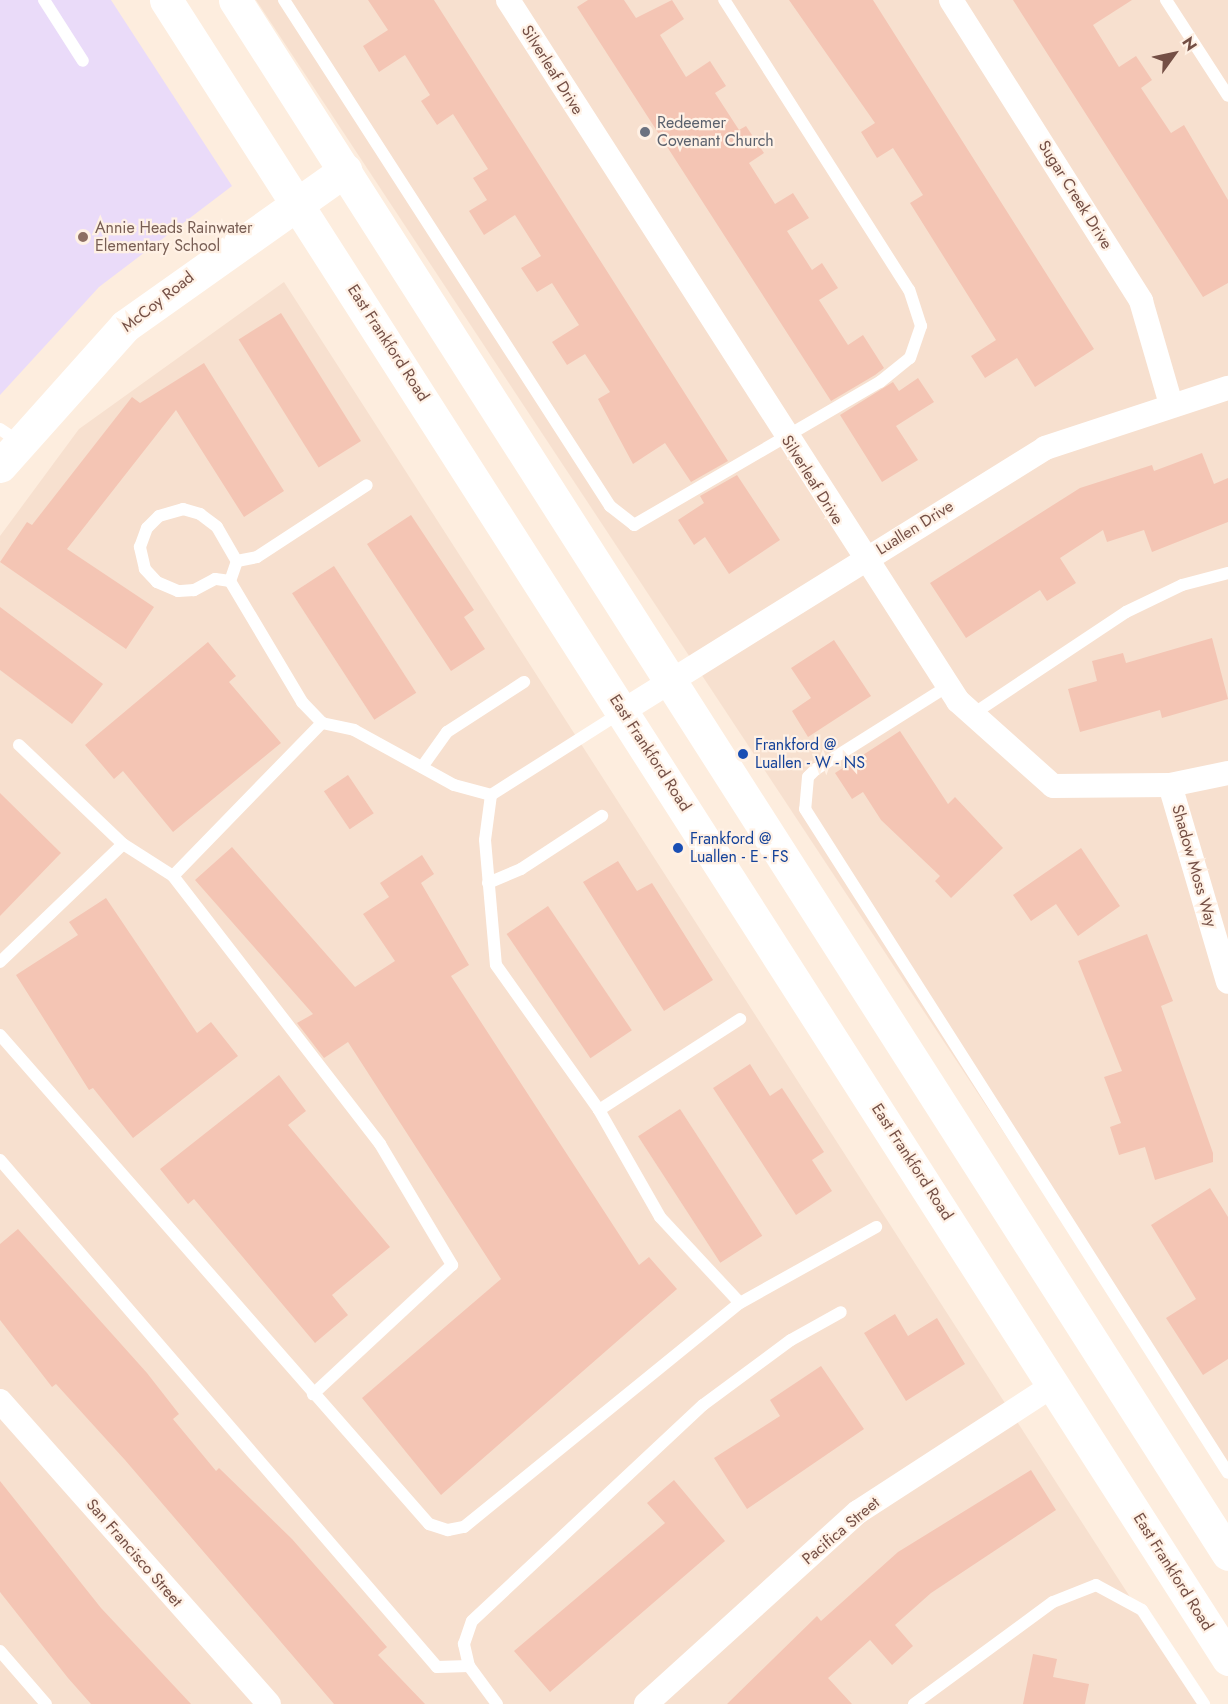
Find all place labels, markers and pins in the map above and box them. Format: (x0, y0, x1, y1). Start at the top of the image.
place label: Redeemer Covenant Church (657, 113, 774, 151)
marker: Redeemer Covenant Church (638, 125, 652, 139)
place label: Annie Heads Rainwater Elementary School (95, 218, 253, 256)
marker: Annie Heads Rainwater Elementary School (76, 230, 90, 244)
place label: Frankford @ Luallen - W - NS (755, 735, 865, 773)
marker: Frankford @ Luallen - W - NS (736, 747, 750, 761)
place label: Frankford @ Luallen - E - FS (690, 829, 788, 867)
marker: Frankford @ Luallen - E - FS (671, 841, 685, 855)

